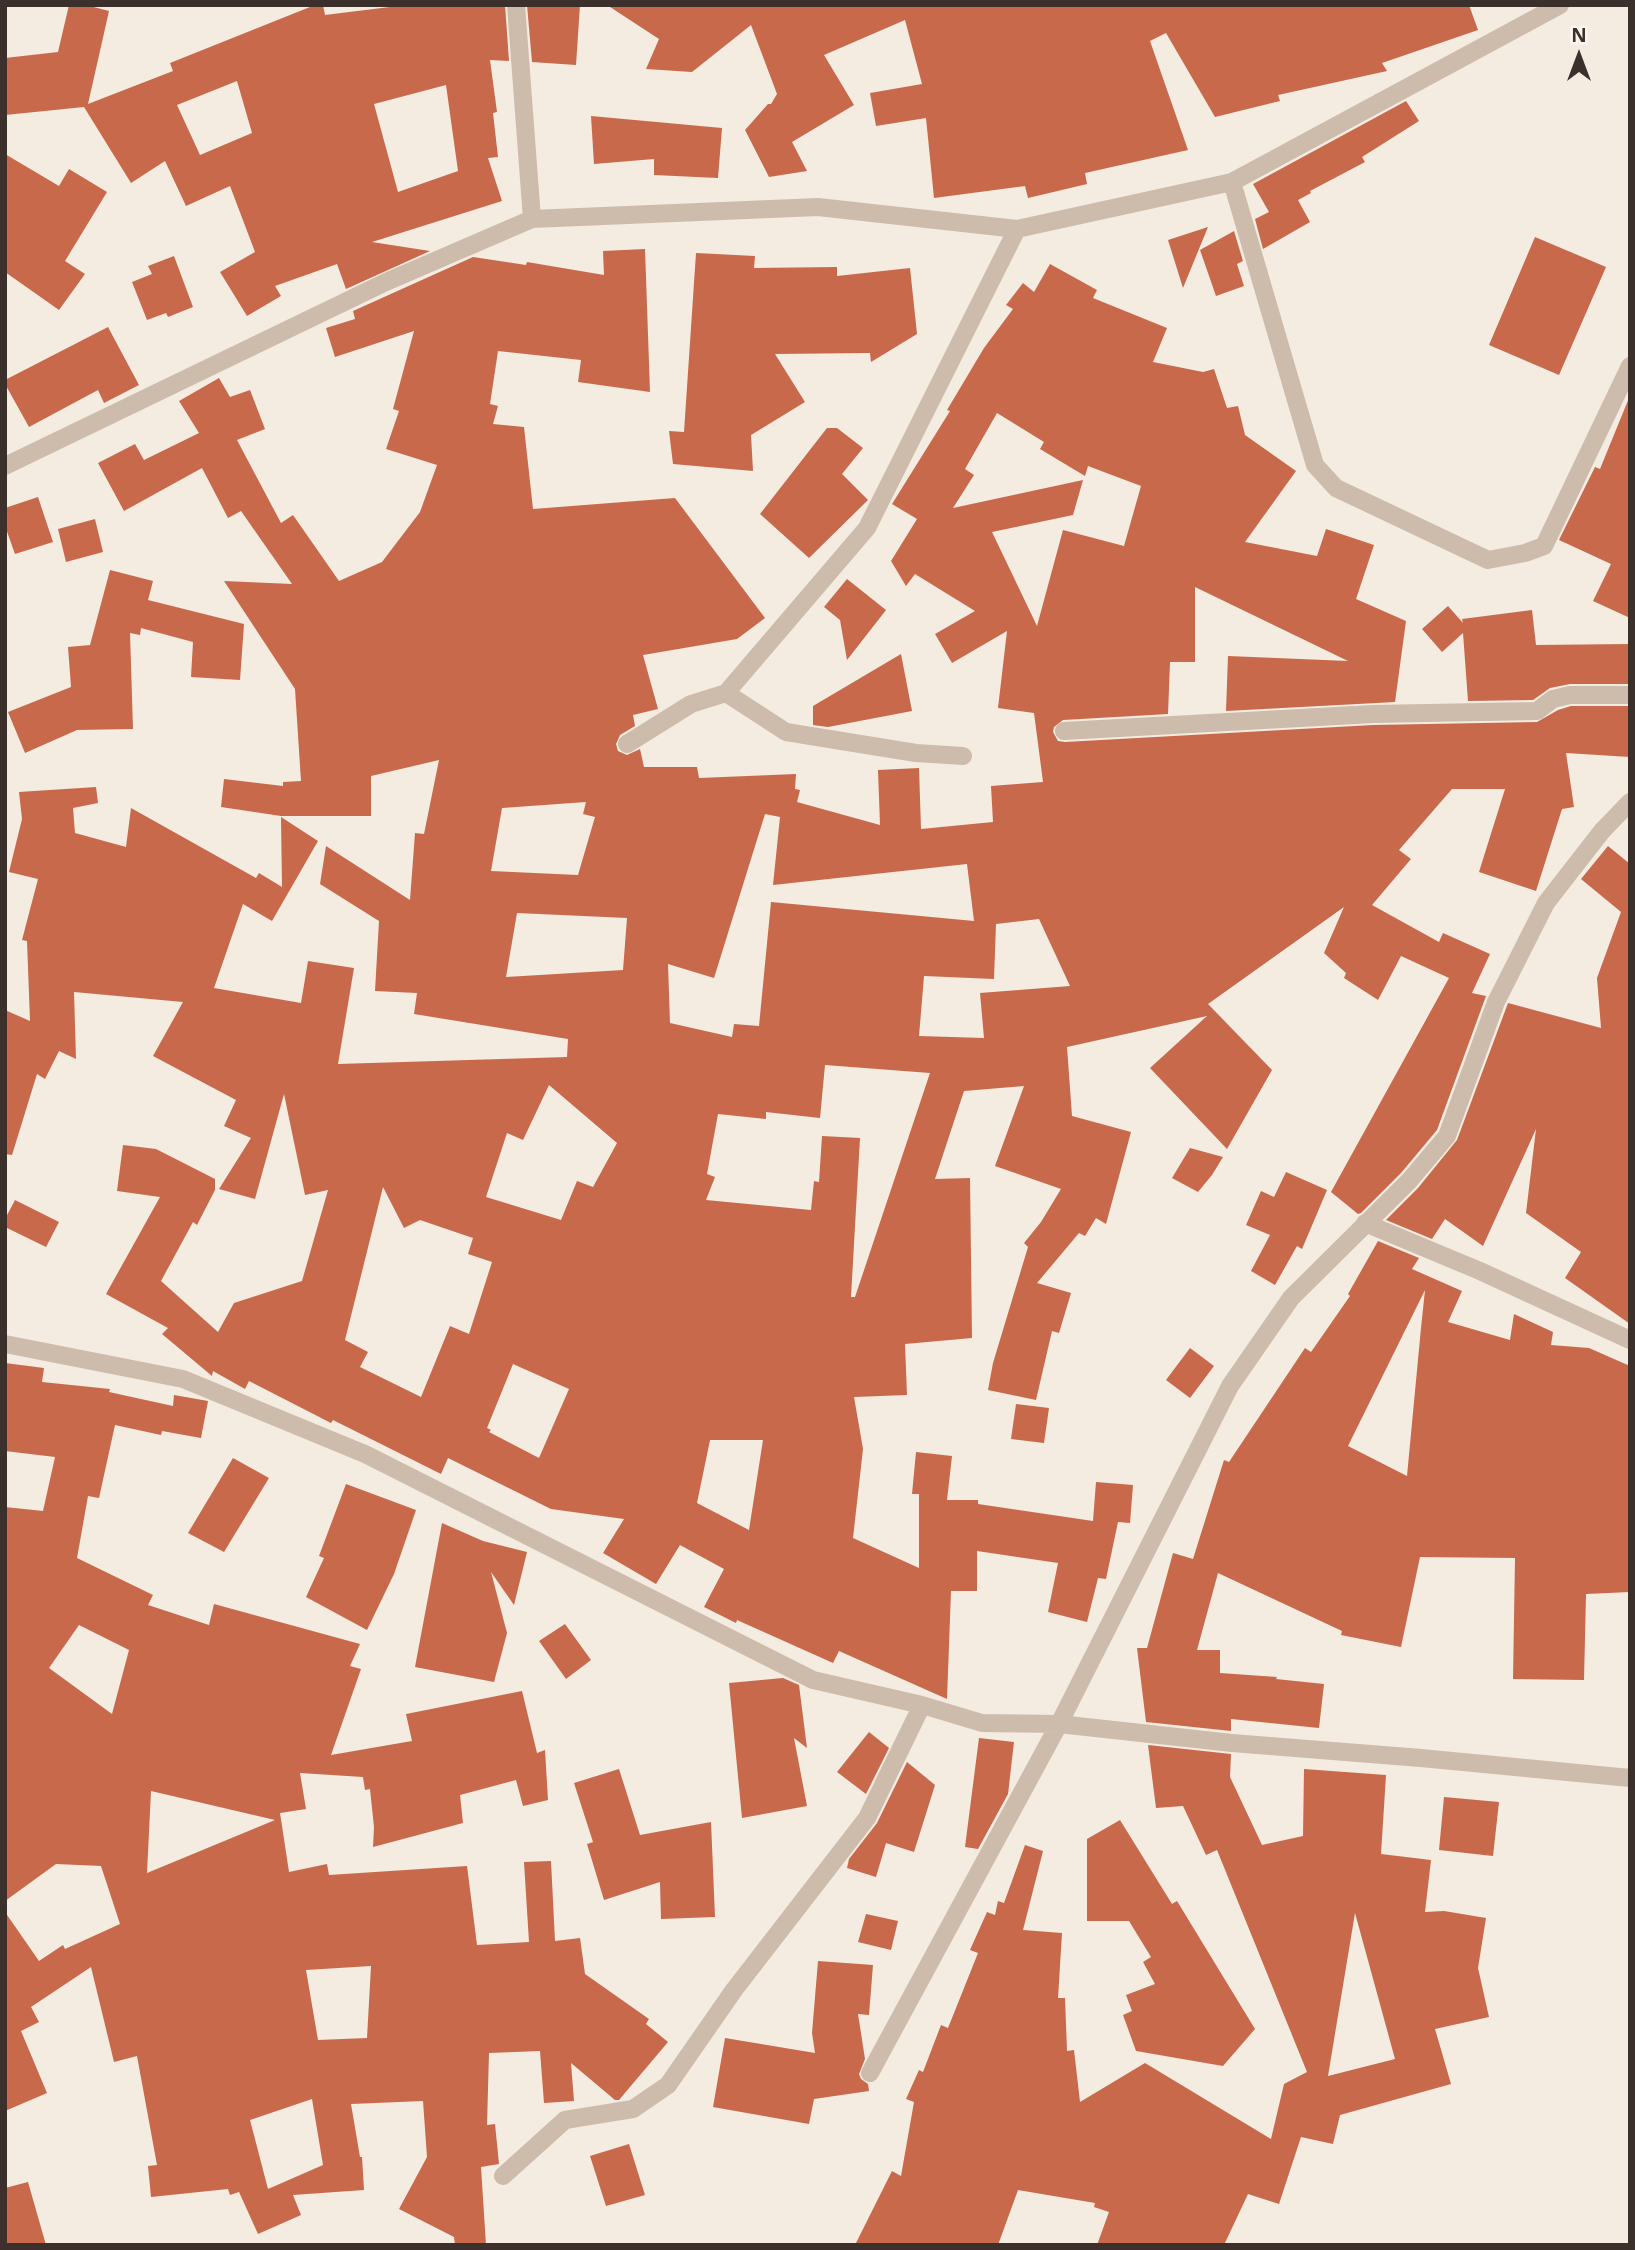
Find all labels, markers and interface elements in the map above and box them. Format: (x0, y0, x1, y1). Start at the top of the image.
north arrow (1544, 21, 1614, 91)
text: N (1571, 22, 1587, 48)

